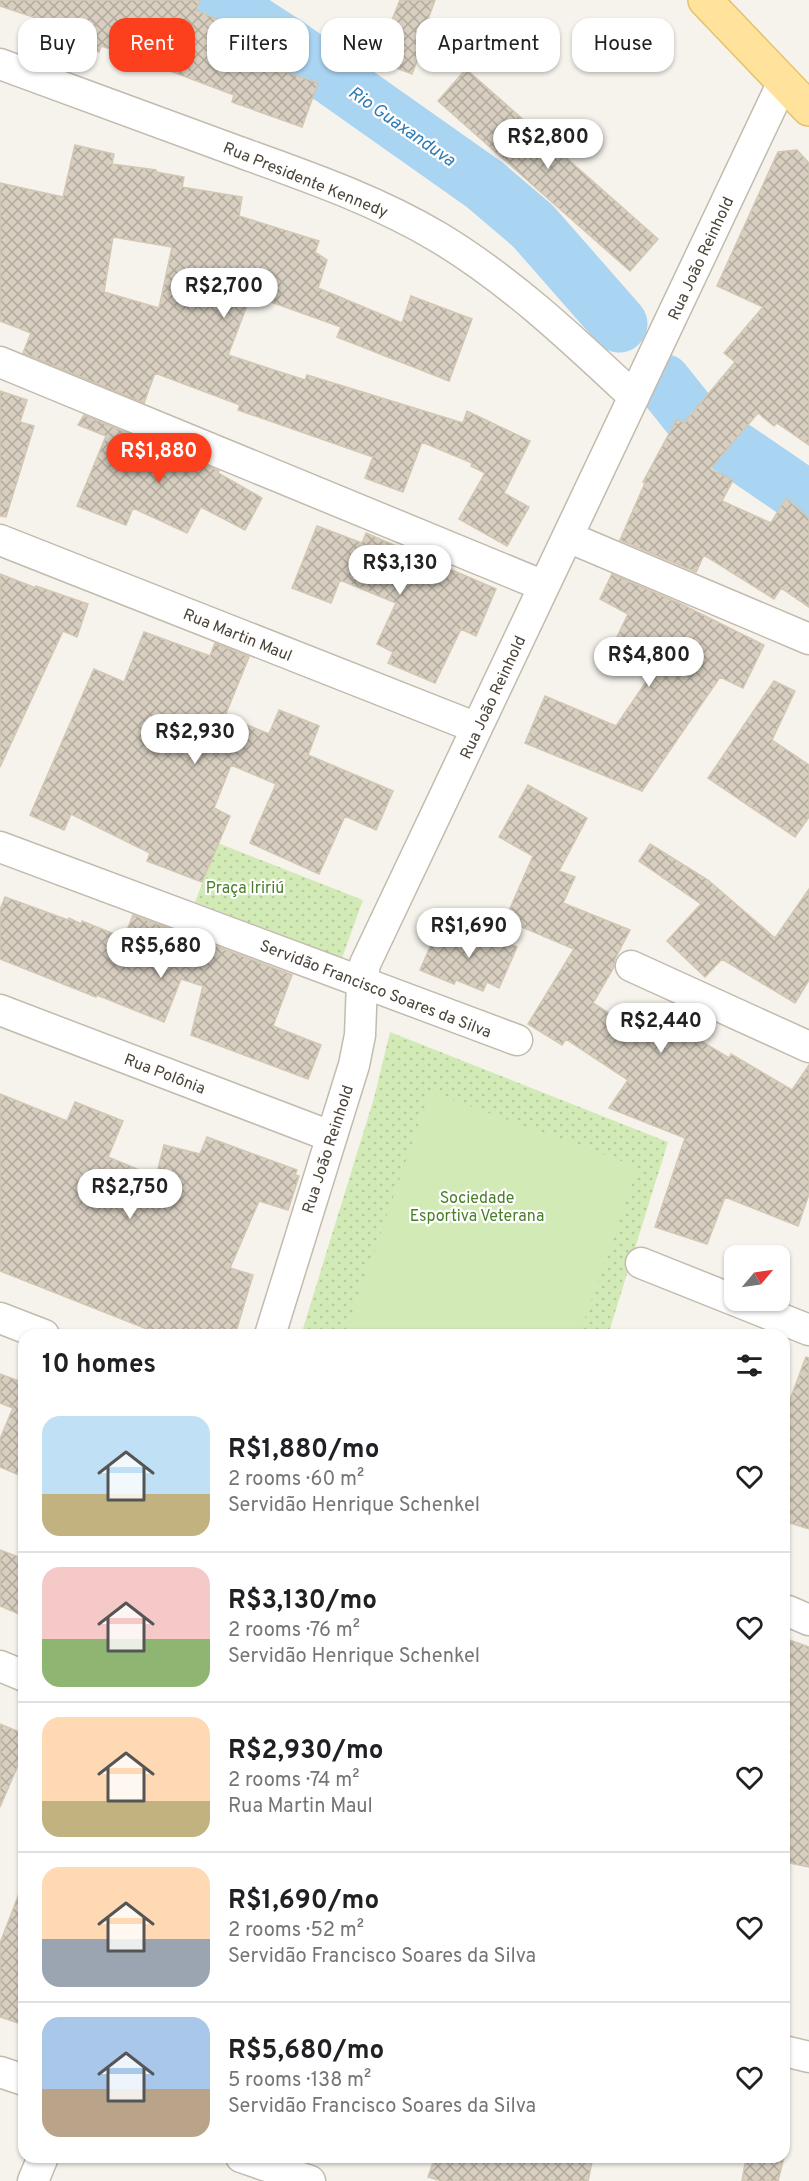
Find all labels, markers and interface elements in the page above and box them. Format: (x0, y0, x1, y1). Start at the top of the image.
chip: Buy (18, 18, 97, 72)
chip: Rent (109, 18, 195, 72)
chip: Filters (207, 18, 309, 72)
chip: New (321, 18, 404, 72)
chip: Apartment (416, 18, 560, 72)
chip: House (572, 18, 674, 72)
water label: Rio Guaxanduva (343, 82, 460, 173)
pin: R$2,800 (493, 119, 603, 170)
text: R$2,800 (507, 125, 589, 151)
street label: Rua Presidente Kennedy (220, 139, 391, 223)
street label: Rua João Reinhold (664, 194, 739, 324)
pin: R$2,700 (169, 268, 279, 319)
text: R$2,700 (185, 274, 263, 300)
pin: R$1,880 (104, 433, 214, 484)
text: R$1,880 (120, 439, 198, 465)
pin: R$3,130 (345, 545, 455, 596)
text: R$3,130 (362, 551, 438, 577)
street label: Rua Martin Maul (180, 605, 295, 667)
street label: Rua João Reinhold (456, 633, 531, 763)
pin: R$4,800 (594, 637, 704, 688)
text: R$4,800 (608, 643, 690, 669)
pin: R$2,930 (140, 714, 250, 765)
text: R$2,930 (155, 720, 235, 746)
park label: Praça Iririú (206, 879, 284, 899)
pin: R$1,690 (414, 908, 524, 959)
text: R$1,690 (431, 914, 507, 940)
pin: R$5,680 (106, 928, 216, 979)
text: R$5,680 (121, 934, 201, 960)
street label: Servidão Francisco Soares da Silva (257, 936, 494, 1043)
pin: R$2,440 (606, 1003, 716, 1054)
text: R$2,440 (620, 1009, 702, 1035)
street label: Rua Polônia (121, 1050, 208, 1100)
street label: Rua João Reinhold (299, 1083, 359, 1216)
pin: R$2,750 (75, 1169, 185, 1220)
text: R$2,750 (91, 1175, 169, 1201)
park label: Sociedade Esportiva Veterana (410, 1189, 544, 1227)
north arrow (724, 1245, 790, 1311)
map controls (724, 1245, 790, 1311)
text: 10 homes (42, 1349, 156, 1382)
icon: filters (733, 1349, 766, 1382)
text: R$1,880/mo (228, 1434, 379, 1467)
icon: home (90, 1440, 162, 1512)
icon: heart (733, 1460, 766, 1493)
text: 2 rooms · 60 m² (228, 1467, 364, 1493)
text: Servidão Henrique Schenkel (228, 1493, 480, 1519)
text: R$3,130/mo (228, 1585, 377, 1618)
icon: home (90, 1591, 162, 1663)
icon: heart (733, 1611, 766, 1644)
text: 2 rooms · 76 m² (228, 1618, 360, 1644)
text: Servidão Henrique Schenkel (228, 1644, 480, 1670)
text: R$2,930/mo (228, 1735, 384, 1768)
icon: home (90, 1741, 162, 1813)
icon: heart (733, 1761, 766, 1794)
text: 2 rooms · 74 m² (228, 1768, 359, 1794)
text: Rua Martin Maul (228, 1794, 373, 1820)
text: R$1,690/mo (228, 1885, 379, 1918)
icon: home (90, 1891, 162, 1963)
icon: heart (733, 1911, 766, 1944)
text: 2 rooms · 52 m² (228, 1918, 364, 1944)
text: Servidão Francisco Soares da Silva (228, 1944, 536, 1970)
text: R$5,680/mo (228, 2035, 384, 2068)
icon: home (90, 2041, 162, 2113)
icon: heart (733, 2061, 766, 2094)
text: 5 rooms · 138 m² (228, 2068, 371, 2094)
text: Servidão Francisco Soares da Silva (228, 2094, 536, 2120)

